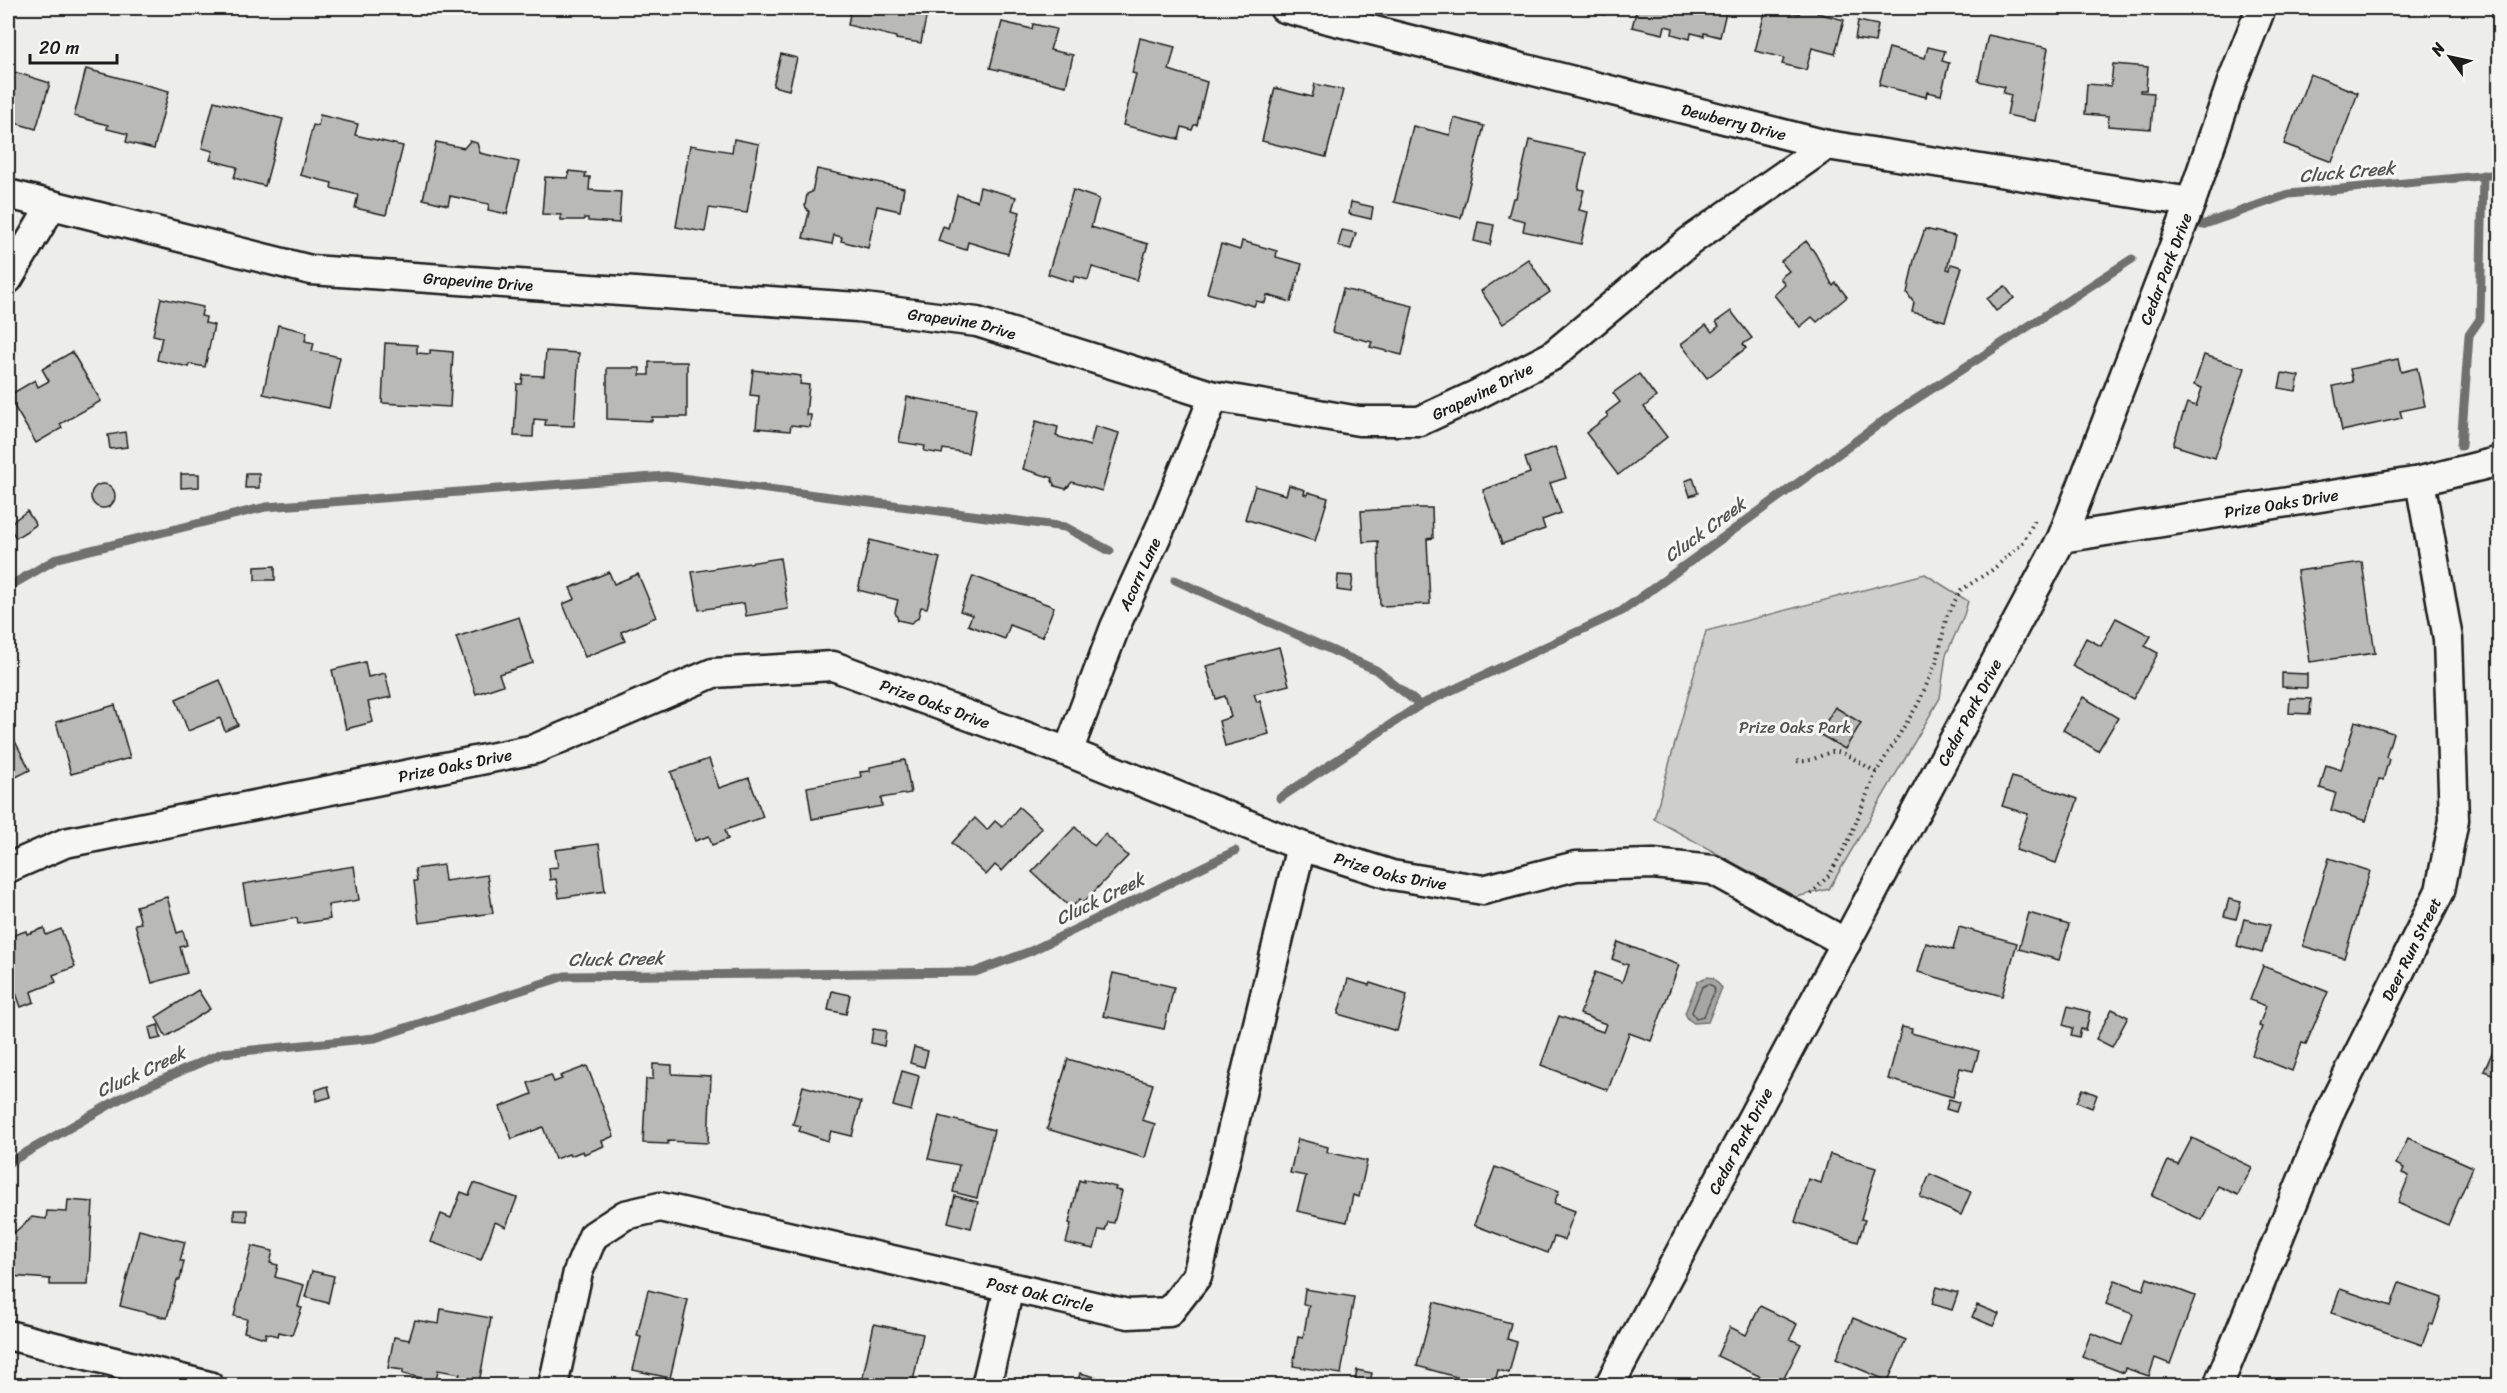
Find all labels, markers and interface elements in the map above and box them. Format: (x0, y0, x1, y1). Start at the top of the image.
scale bar (30, 27, 117, 65)
north arrow (2420, 27, 2480, 87)
text: 20 m (39, 32, 79, 64)
text: N (2422, 36, 2454, 62)
street label: Dewberry Drive (1678, 95, 1789, 149)
water label: Cluck Creek (2298, 152, 2398, 192)
street label: Cedar Park Drive (2131, 208, 2201, 329)
street label: Grapevine Drive (422, 264, 534, 300)
street label: Grapevine Drive (906, 299, 1020, 348)
street label: Grapevine Drive (1427, 354, 1538, 429)
street label: Prize Oaks Drive (2222, 480, 2341, 527)
water label: Cluck Creek (1657, 488, 1755, 571)
street label: Acorn Lane (1110, 532, 1169, 616)
street label: Cedar Park Drive (1929, 653, 2010, 771)
street label: Prize Oaks Drive (876, 670, 994, 737)
park label: Prize Oaks Park (1739, 713, 1851, 742)
street label: Prize Oaks Drive (396, 740, 515, 791)
street label: Prize Oaks Drive (1330, 843, 1449, 899)
water label: Cluck Creek (1050, 863, 1152, 934)
street label: Deer Run Street (2373, 892, 2450, 1006)
water label: Cluck Creek (568, 942, 666, 976)
water label: Cluck Creek (91, 1036, 193, 1107)
street label: Cedar Park Drive (1700, 1082, 1781, 1200)
street label: Post Oak Circle (984, 1268, 1097, 1321)

